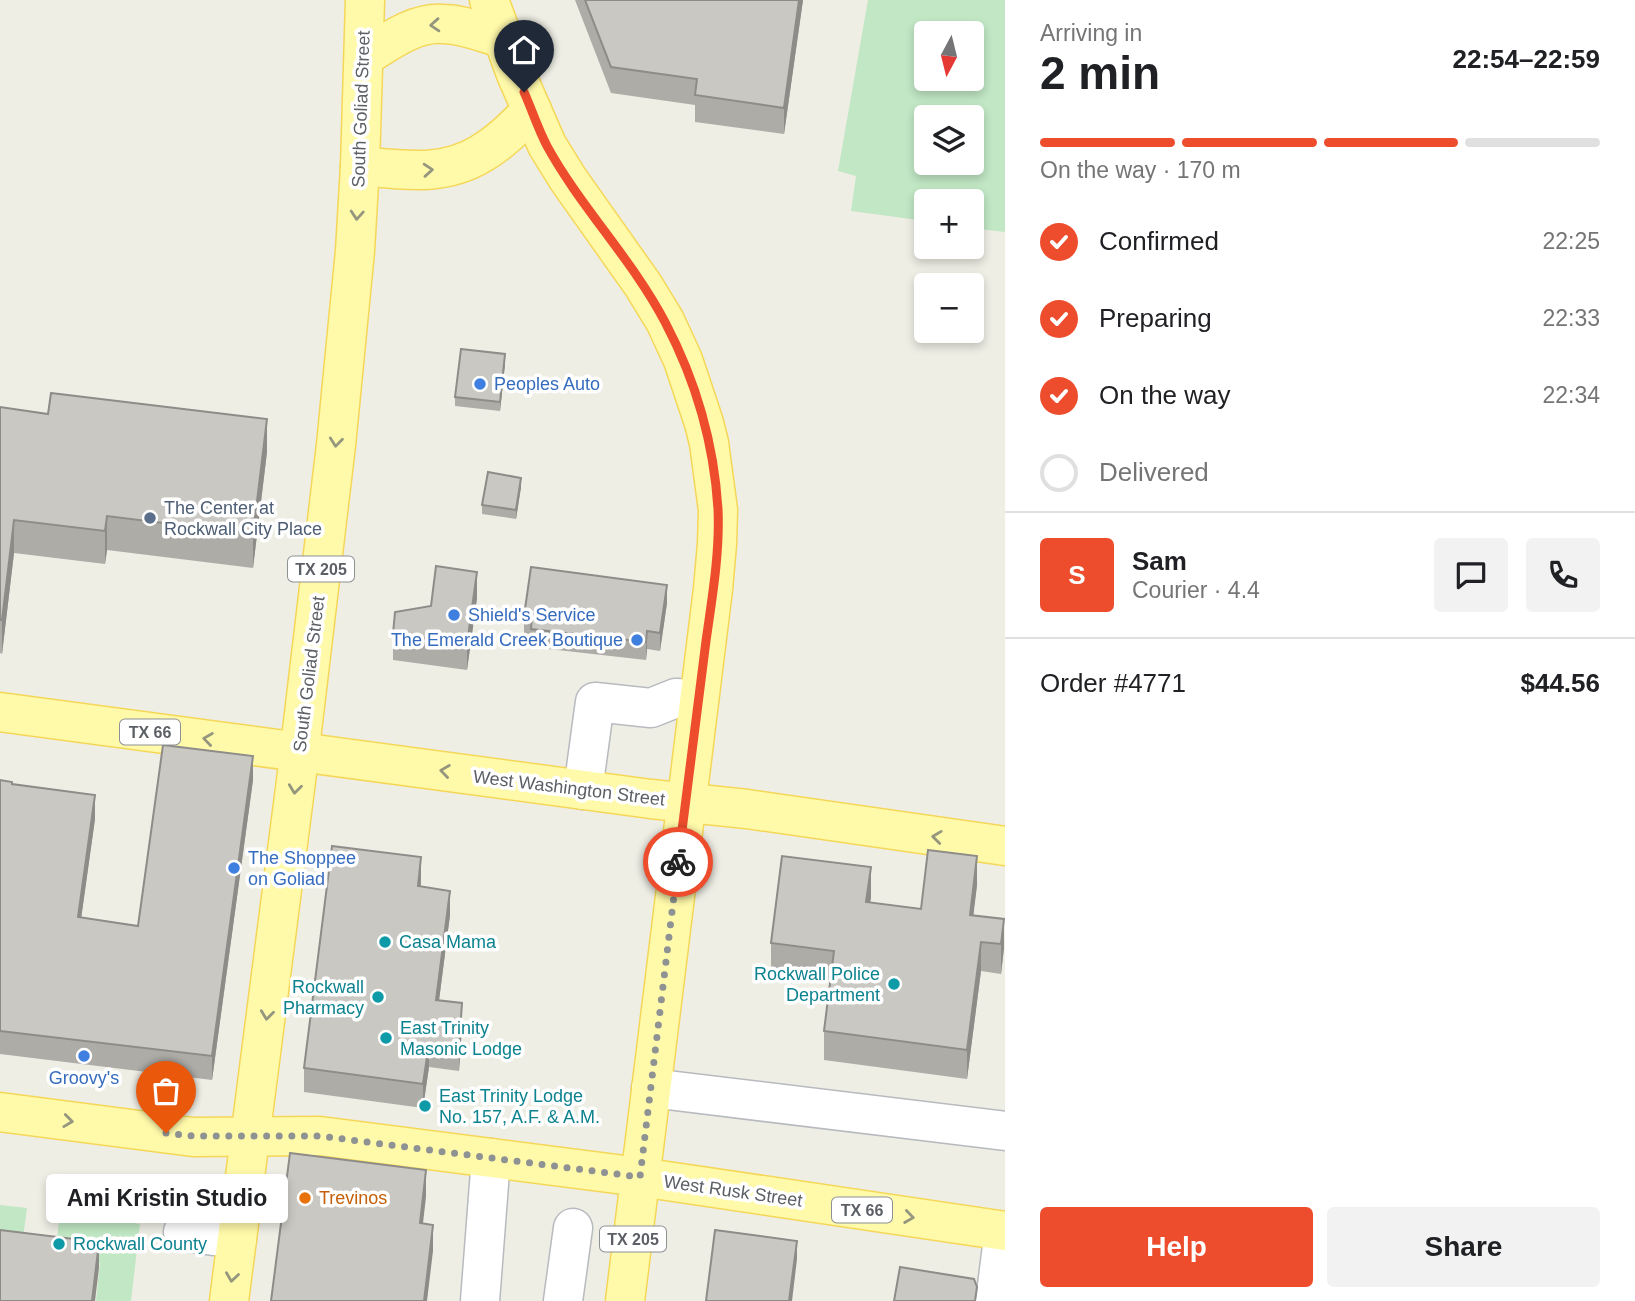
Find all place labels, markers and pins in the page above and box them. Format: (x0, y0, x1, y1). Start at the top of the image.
pin (494, 20, 554, 92)
place label: Peoples Auto (494, 374, 600, 394)
marker: Peoples Auto (472, 376, 488, 392)
place label: The Center at Rockwall City Place (164, 498, 322, 539)
marker: The Center at Rockwall City Place (142, 510, 158, 526)
place label: Shield's Service (468, 605, 596, 625)
marker: Shield's Service (446, 607, 462, 623)
place label: The Emerald Creek Boutique (391, 630, 623, 650)
marker: The Emerald Creek Boutique (629, 632, 645, 648)
place label: The Shoppee on Goliad (248, 848, 356, 889)
marker: The Shoppee on Goliad (226, 860, 242, 876)
place label: Casa Mama (399, 932, 497, 952)
marker: Casa Mama (377, 934, 393, 950)
place label: Rockwall Police Department (754, 964, 880, 1005)
marker: Rockwall Police Department (886, 976, 902, 992)
place label: Rockwall Pharmacy (283, 977, 364, 1018)
marker: Rockwall Pharmacy (370, 989, 386, 1005)
place label: East Trinity Masonic Lodge (400, 1018, 522, 1059)
marker: East Trinity Masonic Lodge (378, 1030, 394, 1046)
marker: Groovy's (76, 1048, 92, 1064)
pin (136, 1061, 196, 1133)
place label: Groovy's (49, 1068, 119, 1088)
place label: East Trinity Lodge No. 157, A.F. & A.M. (439, 1086, 600, 1127)
marker: East Trinity Lodge No. 157, A.F. & A.M. (417, 1098, 433, 1114)
callout: Ami Kristin Studio (45, 1175, 287, 1224)
place label: Trevinos (319, 1188, 387, 1208)
marker: Trevinos (297, 1190, 313, 1206)
place label: Rockwall County (73, 1234, 207, 1254)
marker: Rockwall County (51, 1236, 67, 1252)

